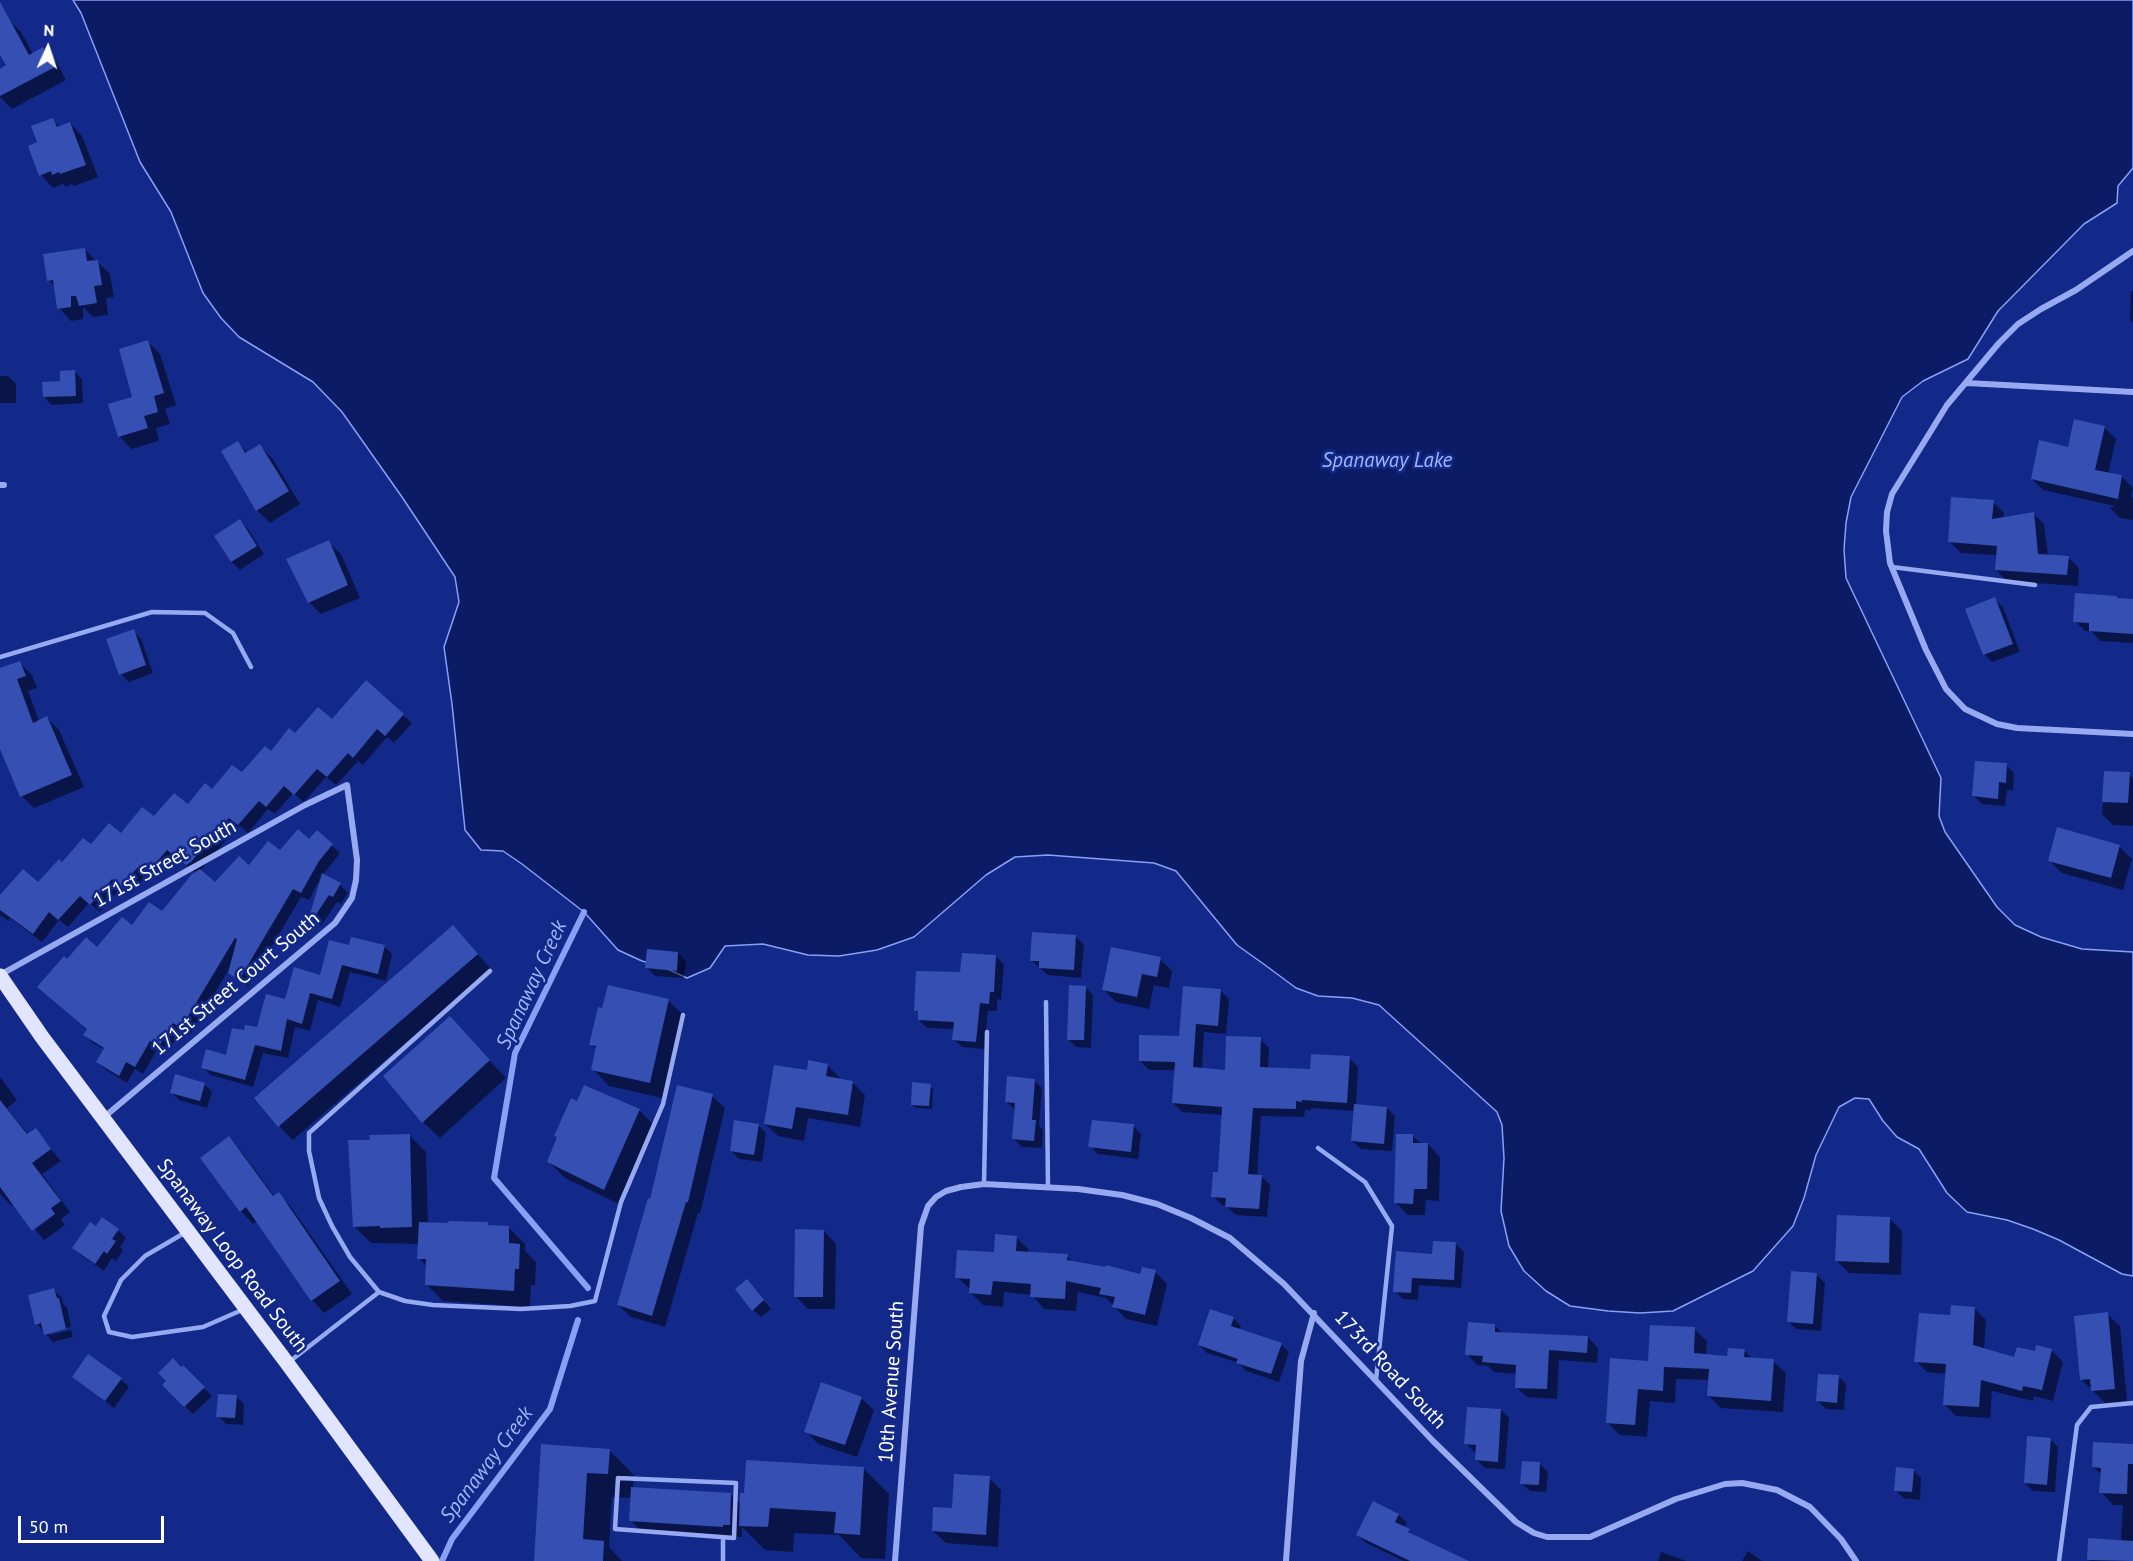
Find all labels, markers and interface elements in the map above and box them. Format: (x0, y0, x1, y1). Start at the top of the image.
north arrow (18, 18, 78, 78)
text: N (43, 20, 55, 40)
water label: Spanaway Lake (1322, 448, 1452, 474)
street label: 171st Street South (89, 815, 241, 913)
street label: 171st Street Court South (147, 907, 325, 1061)
water label: Spanaway Creek (491, 917, 573, 1053)
street label: Spanaway Loop Road South (151, 1155, 313, 1357)
street label: 10th Avenue South (874, 1300, 910, 1464)
street label: 173rd Road South (1329, 1306, 1451, 1434)
water label: Spanaway Creek (435, 1402, 539, 1528)
scale bar (21, 1504, 166, 1542)
text: 50 m (29, 1515, 68, 1538)

